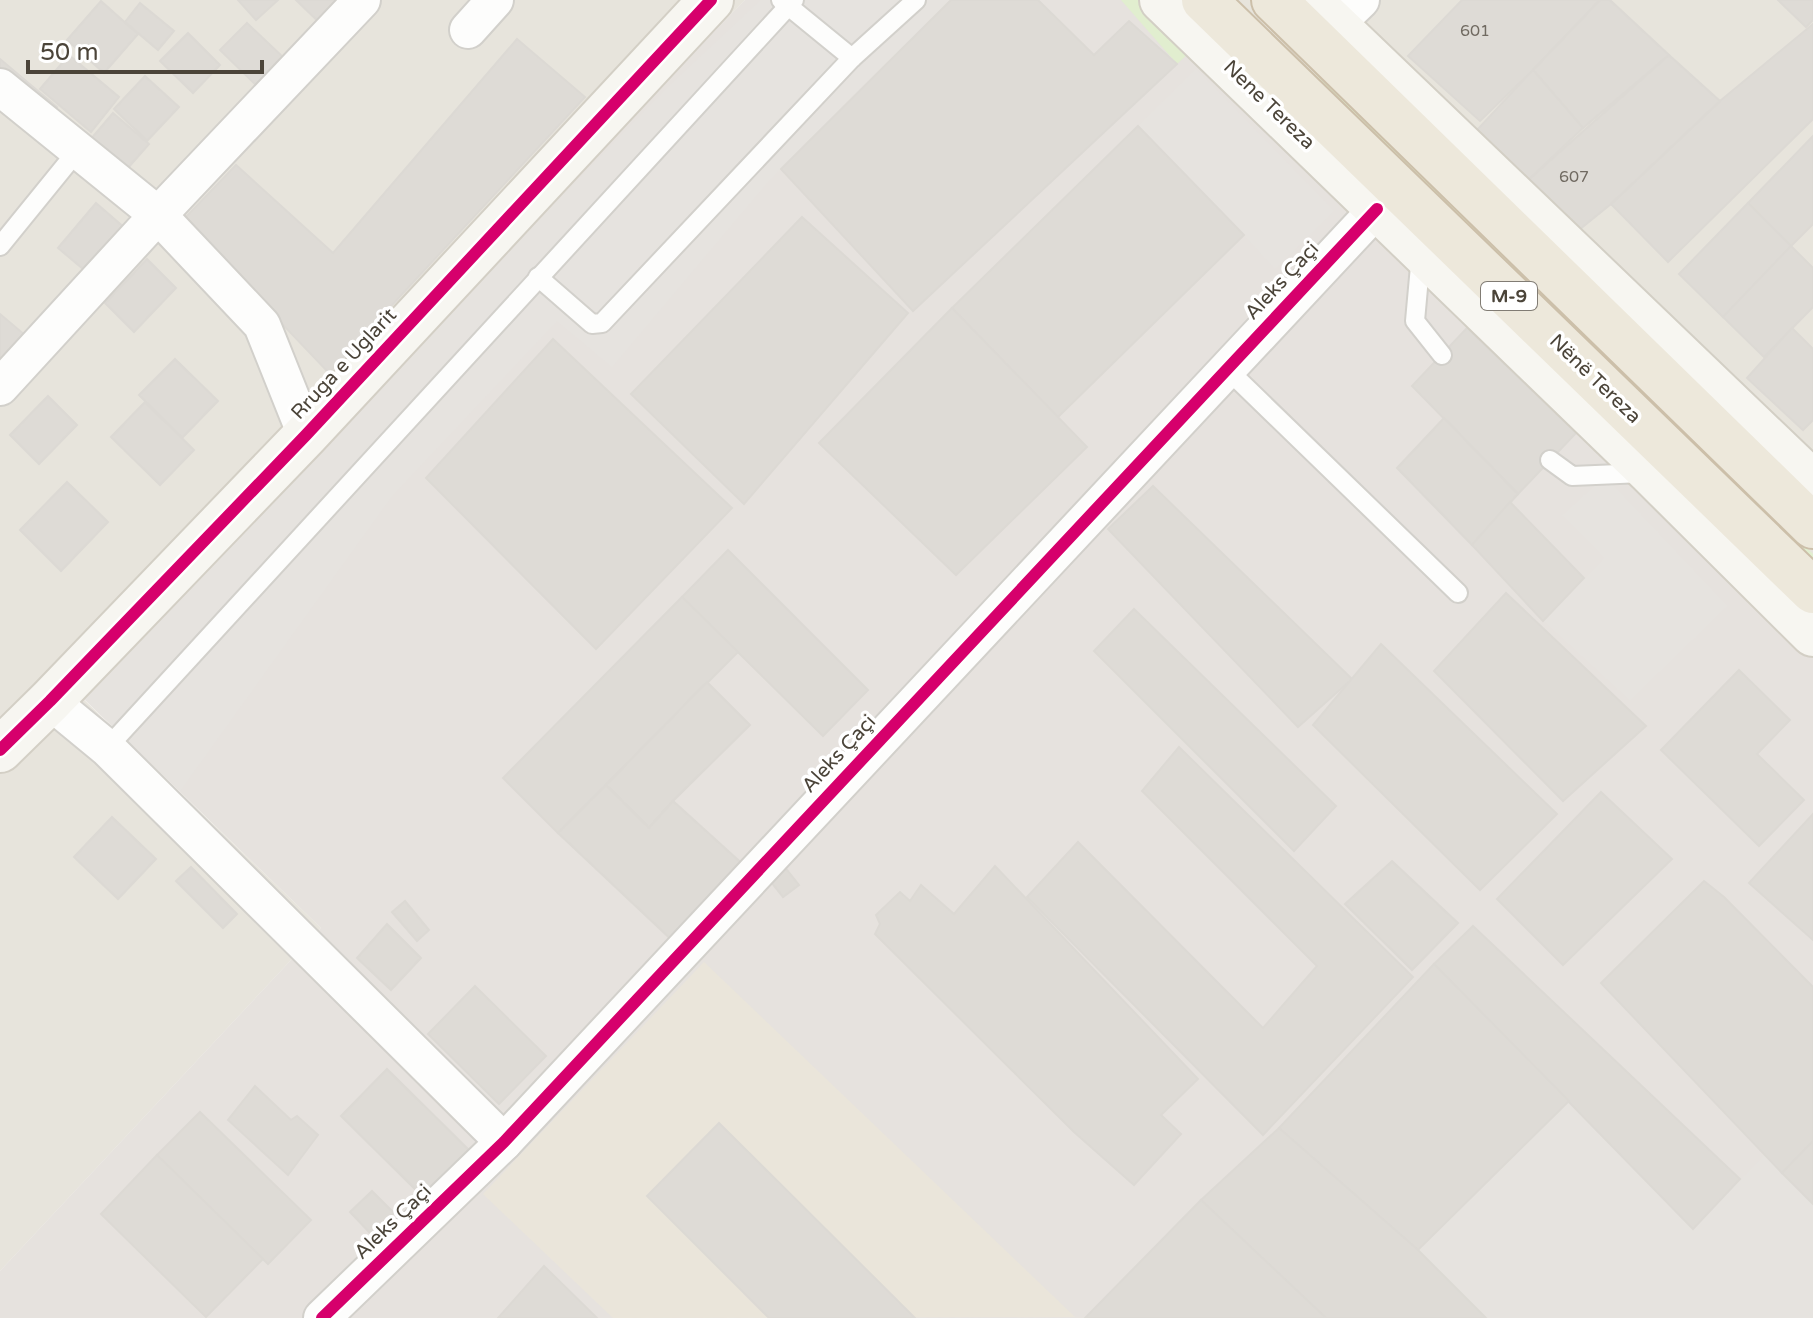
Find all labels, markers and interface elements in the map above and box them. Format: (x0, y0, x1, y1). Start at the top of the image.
house number: 601 (1460, 21, 1490, 41)
scale bar (28, 24, 262, 74)
text: 50 m (40, 38, 98, 67)
street label: Nene Tereza (1218, 55, 1320, 155)
house number: 607 (1559, 167, 1589, 187)
street label: Aleks Çaçi (1240, 237, 1324, 325)
road number: M-9 (1481, 282, 1537, 310)
street label: Rruga e Uglarit (286, 303, 402, 425)
street label: Nënë Tereza (1544, 329, 1646, 429)
street label: Aleks Çaçi (797, 710, 881, 798)
street label: Aleks Çaçi (350, 1180, 436, 1264)

